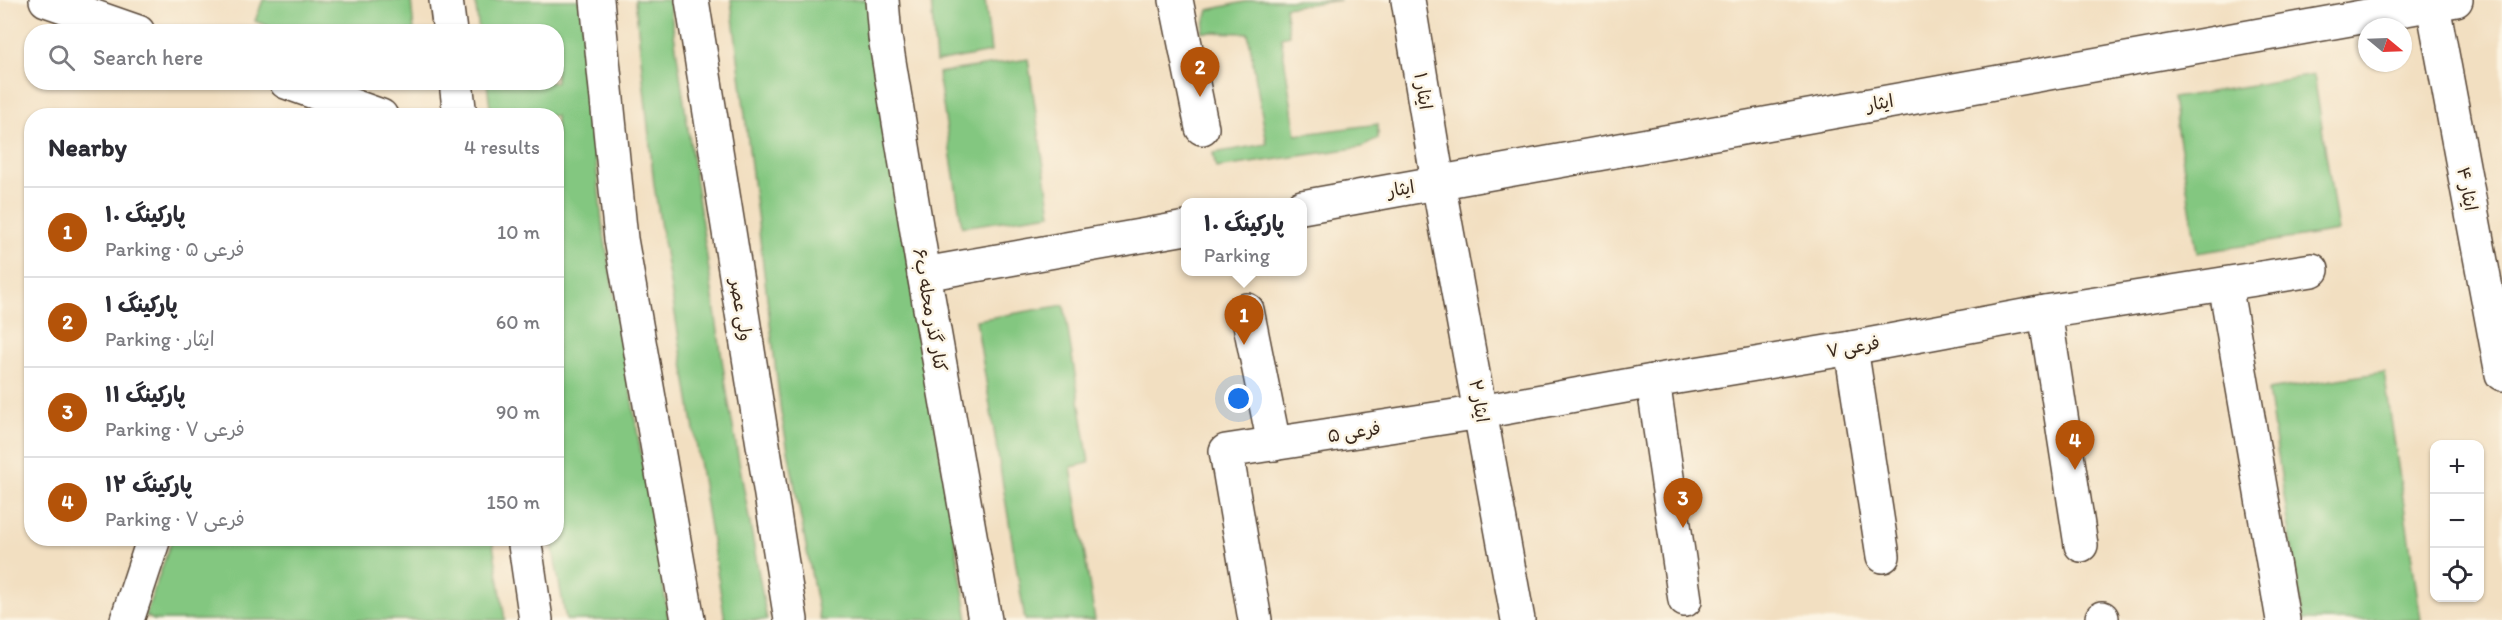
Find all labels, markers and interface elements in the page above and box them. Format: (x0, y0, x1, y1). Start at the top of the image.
north arrow (2358, 18, 2412, 72)
search box (24, 24, 564, 90)
icon: search (45, 41, 78, 74)
text: Search here (93, 44, 203, 71)
pin: 2 (1180, 48, 1220, 97)
street label: ایثار ۱ (1409, 71, 1437, 111)
street label: ایثار (1863, 90, 1895, 117)
text: Nearby (48, 131, 127, 163)
text: 4 results (464, 135, 540, 159)
street label: ایثار ۴ (2452, 165, 2482, 213)
street label: ایثار (1384, 176, 1416, 203)
popup (1181, 198, 1307, 276)
text: پارکینگ ۱۰ (105, 201, 185, 228)
text: پارکینگ ۱۰ (1204, 210, 1284, 237)
text: 1 (63, 220, 72, 244)
text: 10 m (497, 220, 540, 244)
text: Parking · فرعی ۵ (105, 237, 245, 261)
text: Parking (1204, 243, 1270, 267)
street label: کنار گذر محله ب۶ (908, 246, 952, 374)
street label: ولی عصر (725, 275, 757, 343)
text: پارکینگ ۱ (105, 291, 178, 318)
pin: 1 (1224, 296, 1264, 345)
text: 2 (62, 310, 73, 334)
text: 60 m (496, 310, 540, 334)
text: Parking · ایثار (105, 327, 215, 351)
street label: فرعی ۷ (1825, 331, 1881, 363)
street label: ایثار ۲ (1464, 378, 1494, 424)
text: پارکینگ ۱۱ (105, 381, 185, 408)
your location (1224, 384, 1253, 413)
text: 3 (62, 400, 73, 424)
text: 90 m (496, 400, 540, 424)
text: Parking · فرعی ۷ (105, 417, 245, 441)
street label: فرعی ۵ (1326, 417, 1382, 447)
pin: 4 (2056, 420, 2094, 470)
map controls (2430, 440, 2484, 602)
button: + (2430, 440, 2484, 494)
text: پارکینگ ۱۲ (105, 471, 192, 498)
pin: 3 (1664, 478, 1702, 528)
text: 4 (61, 490, 74, 514)
text: 150 m (487, 490, 540, 514)
button: − (2430, 494, 2484, 548)
text: Parking · فرعی ۷ (105, 507, 245, 531)
button: locate (2430, 548, 2484, 602)

